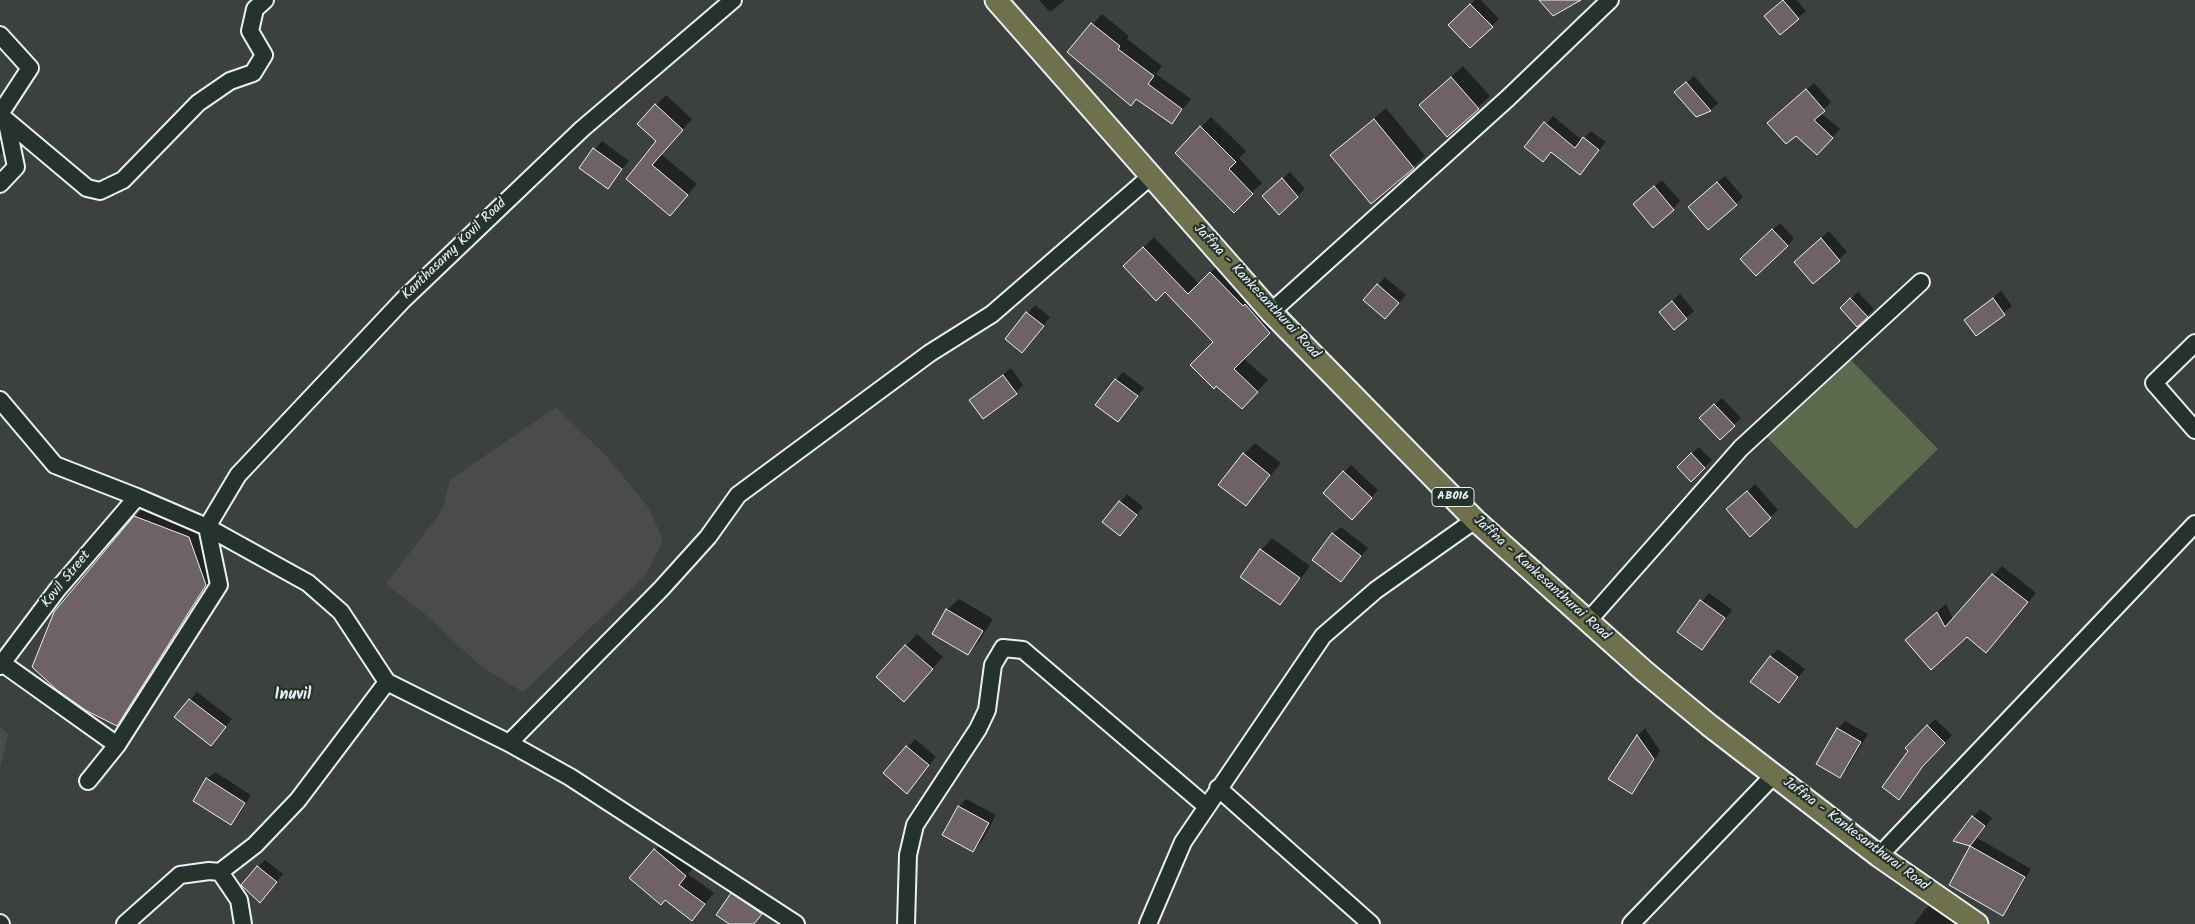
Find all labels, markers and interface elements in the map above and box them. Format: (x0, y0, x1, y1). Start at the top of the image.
street label: Kanthasamy Kovil Road (399, 196, 511, 304)
street label: Jaffna - Kankesanthurai Road (1189, 221, 1323, 363)
road number: AB016 (1432, 488, 1474, 507)
street label: Jaffna - Kankesanthurai Road (1469, 513, 1613, 645)
street label: Kovil Street (39, 548, 95, 612)
district label: Inuvil (275, 686, 311, 706)
street label: Jaffna - Kankesanthurai Road (1779, 775, 1931, 895)

